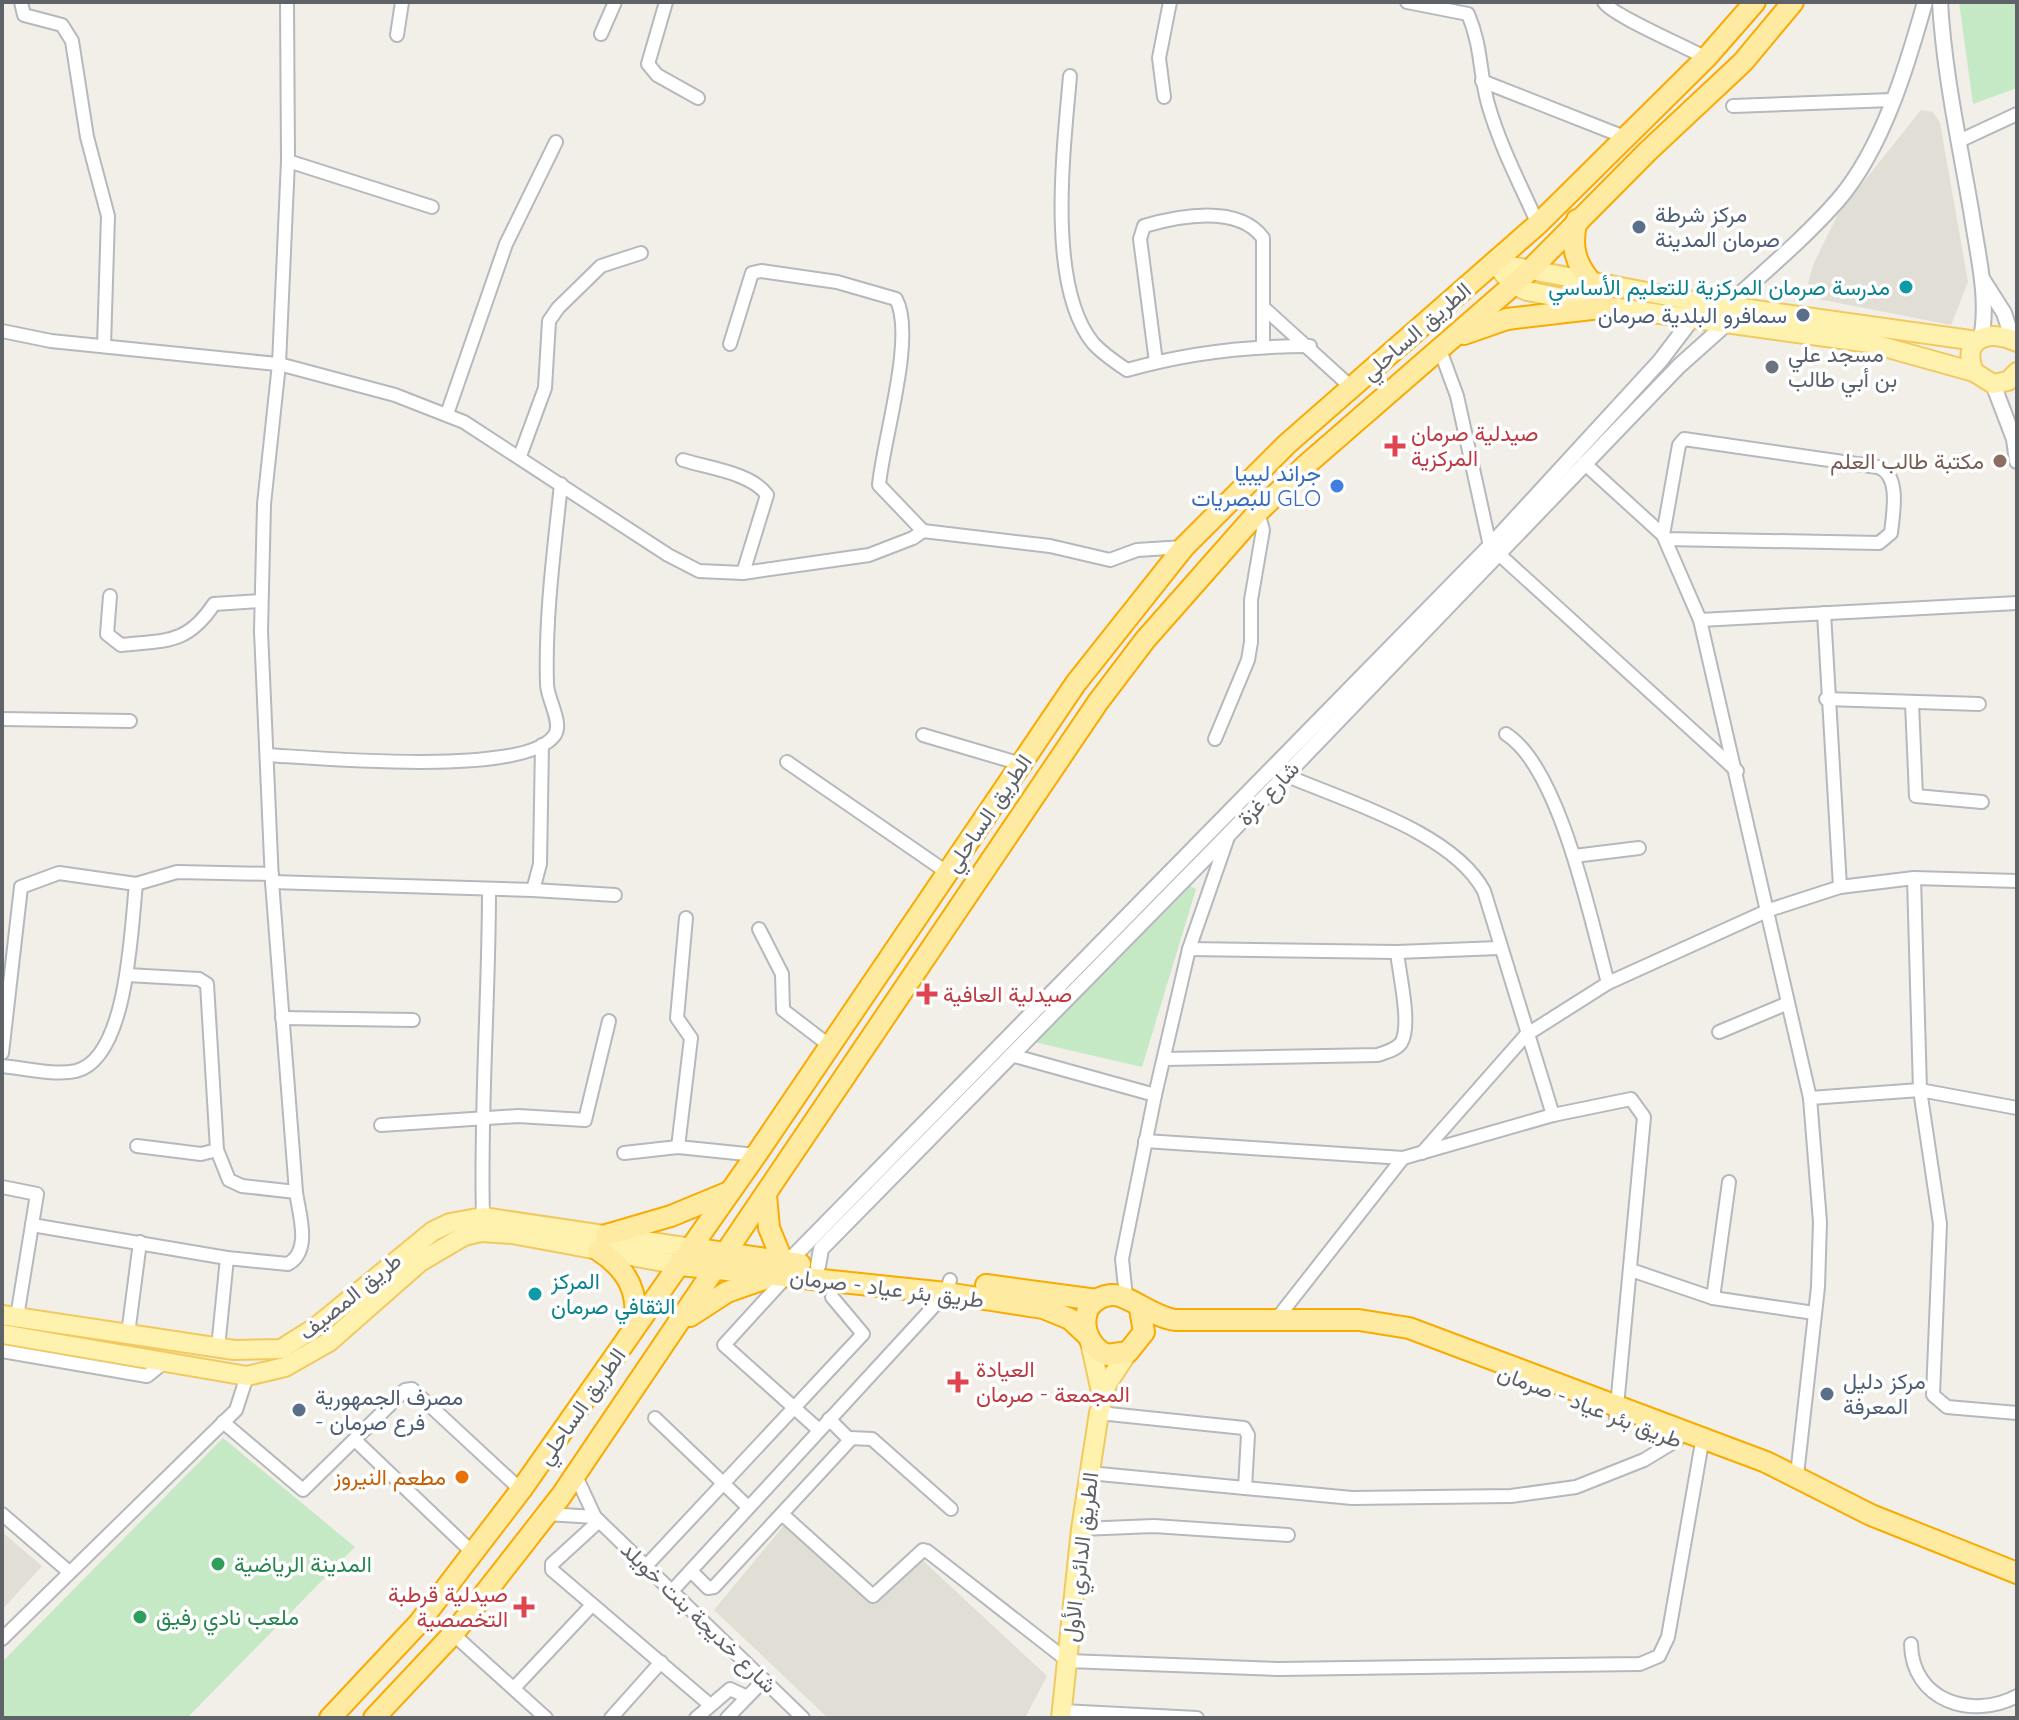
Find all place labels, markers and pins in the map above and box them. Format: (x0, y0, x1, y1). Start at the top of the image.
place label: مركز شرطة صرمان المدينة (1655, 200, 1780, 253)
marker: مركز شرطة صرمان المدينة (1630, 218, 1648, 236)
place label: مدرسة صرمان المركزية للتعليم الأساسي (1548, 273, 1890, 306)
marker: مدرسة صرمان المركزية للتعليم الأساسي (1897, 278, 1915, 296)
place label: سمافرو البلدية صرمان (1598, 301, 1787, 329)
marker: سمافرو البلدية صرمان (1794, 306, 1812, 324)
place label: مسجد علي بن أبي طالب (1788, 340, 1897, 398)
marker: مسجد علي بن أبي طالب (1763, 358, 1781, 376)
place label: صيدلية صرمان المركزية (1411, 419, 1538, 472)
marker: صيدلية صرمان المركزية (1386, 437, 1404, 455)
place label: مكتبة طالب العلم (1830, 447, 1984, 476)
marker: مكتبة طالب العلم (1991, 452, 2009, 470)
place label: جراند ليبيا للبصريات GLO (1191, 459, 1321, 512)
marker: جراند ليبيا للبصريات GLO (1328, 477, 1346, 495)
place label: صيدلية العافية (943, 980, 1072, 1008)
marker: صيدلية العافية (918, 985, 936, 1003)
place label: المركز الثقافي صرمان (550, 1267, 675, 1325)
marker: المركز الثقافي صرمان (526, 1285, 544, 1303)
place label: العيادة المجمعة - صرمان (976, 1355, 1130, 1408)
place label: مركز دليل المعرفة (1843, 1367, 1926, 1420)
marker: العيادة المجمعة - صرمان (947, 1371, 969, 1393)
place label: مصرف الجمهورية - فرع صرمان (315, 1383, 463, 1437)
marker: مركز دليل المعرفة (1818, 1385, 1836, 1403)
marker: مصرف الجمهورية - فرع صرمان (290, 1401, 308, 1419)
place label: مطعم النيروز (333, 1463, 446, 1492)
marker: مطعم النيروز (453, 1468, 471, 1486)
place label: المدينة الرياضية (234, 1550, 372, 1578)
marker: المدينة الرياضية (209, 1555, 227, 1573)
place label: صيدلية قرطبة التخصصية (388, 1580, 508, 1633)
marker: صيدلية قرطبة التخصصية (515, 1598, 533, 1616)
place label: ملعب نادي رفيق (156, 1603, 299, 1636)
marker: ملعب نادي رفيق (131, 1608, 149, 1626)

